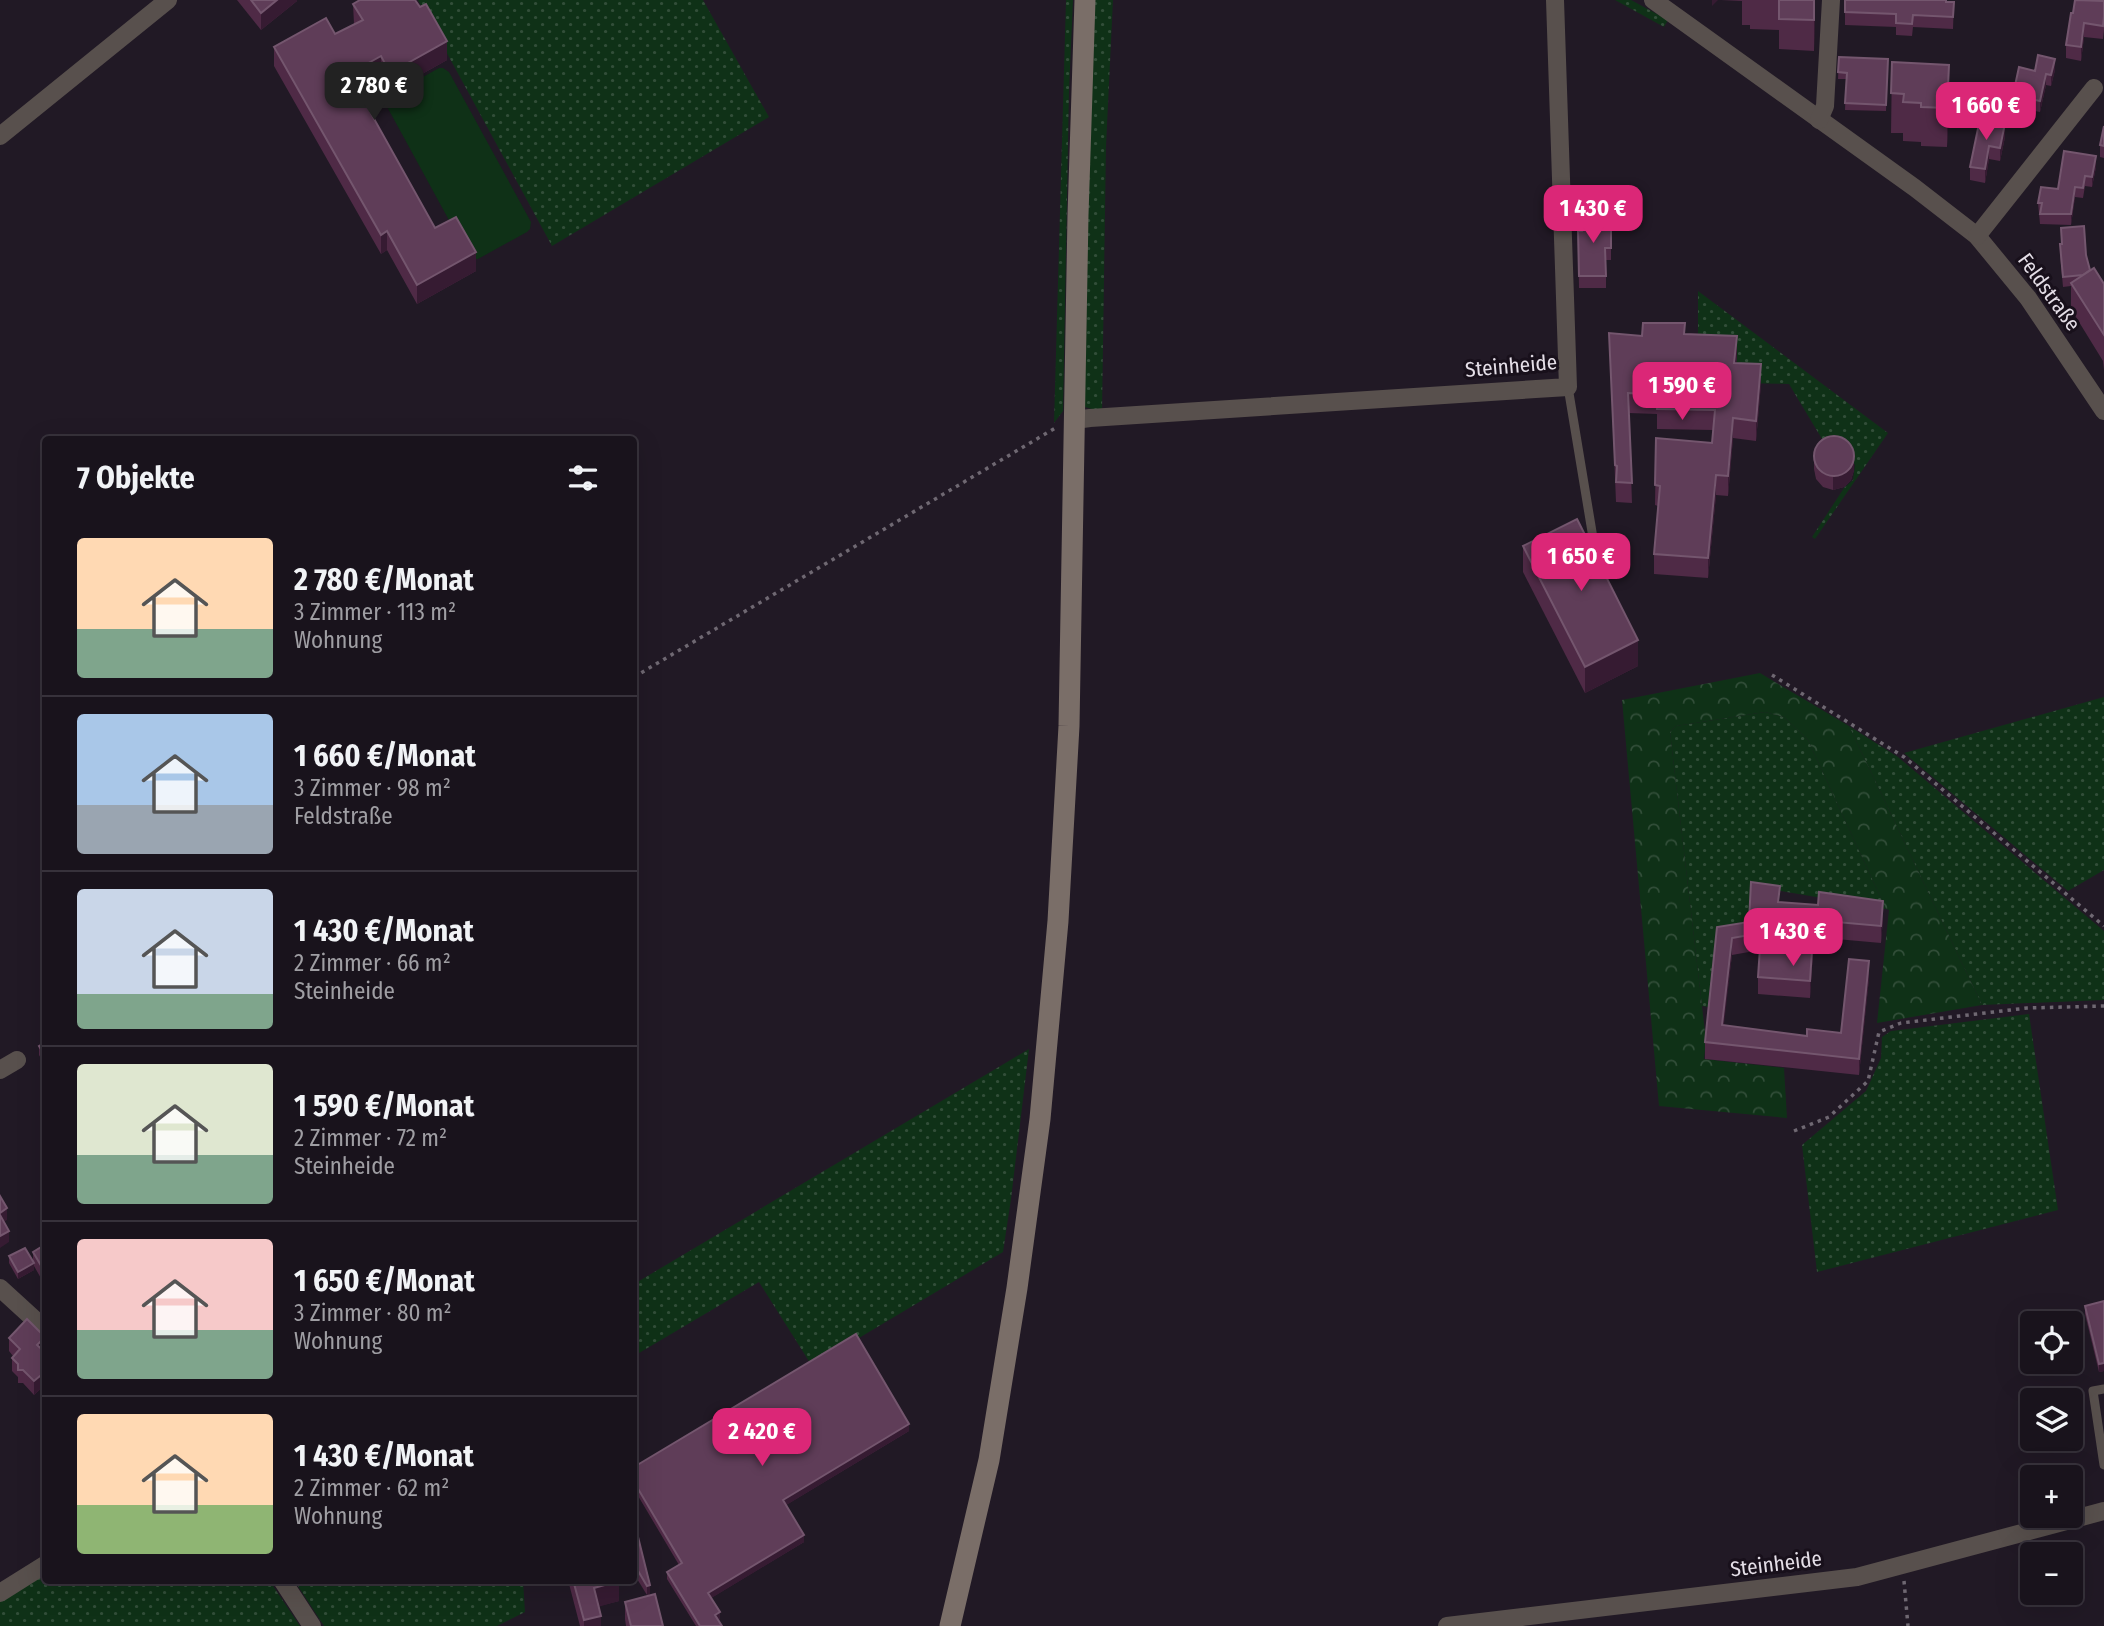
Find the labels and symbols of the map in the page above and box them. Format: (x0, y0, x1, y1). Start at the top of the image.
pin: 2 780 € (309, 62, 439, 122)
pin: 1 660 € (1921, 82, 2051, 142)
pin: 1 430 € (1528, 186, 1658, 245)
street label: Feldstraße (2012, 248, 2086, 336)
street label: Steinheide (1464, 349, 1558, 383)
pin: 1 590 € (1617, 362, 1747, 422)
pin: 1 650 € (1516, 534, 1646, 593)
pin: 1 430 € (1728, 908, 1858, 968)
pin: 2 420 € (697, 1408, 827, 1468)
street label: Steinheide (1729, 1545, 1823, 1583)

